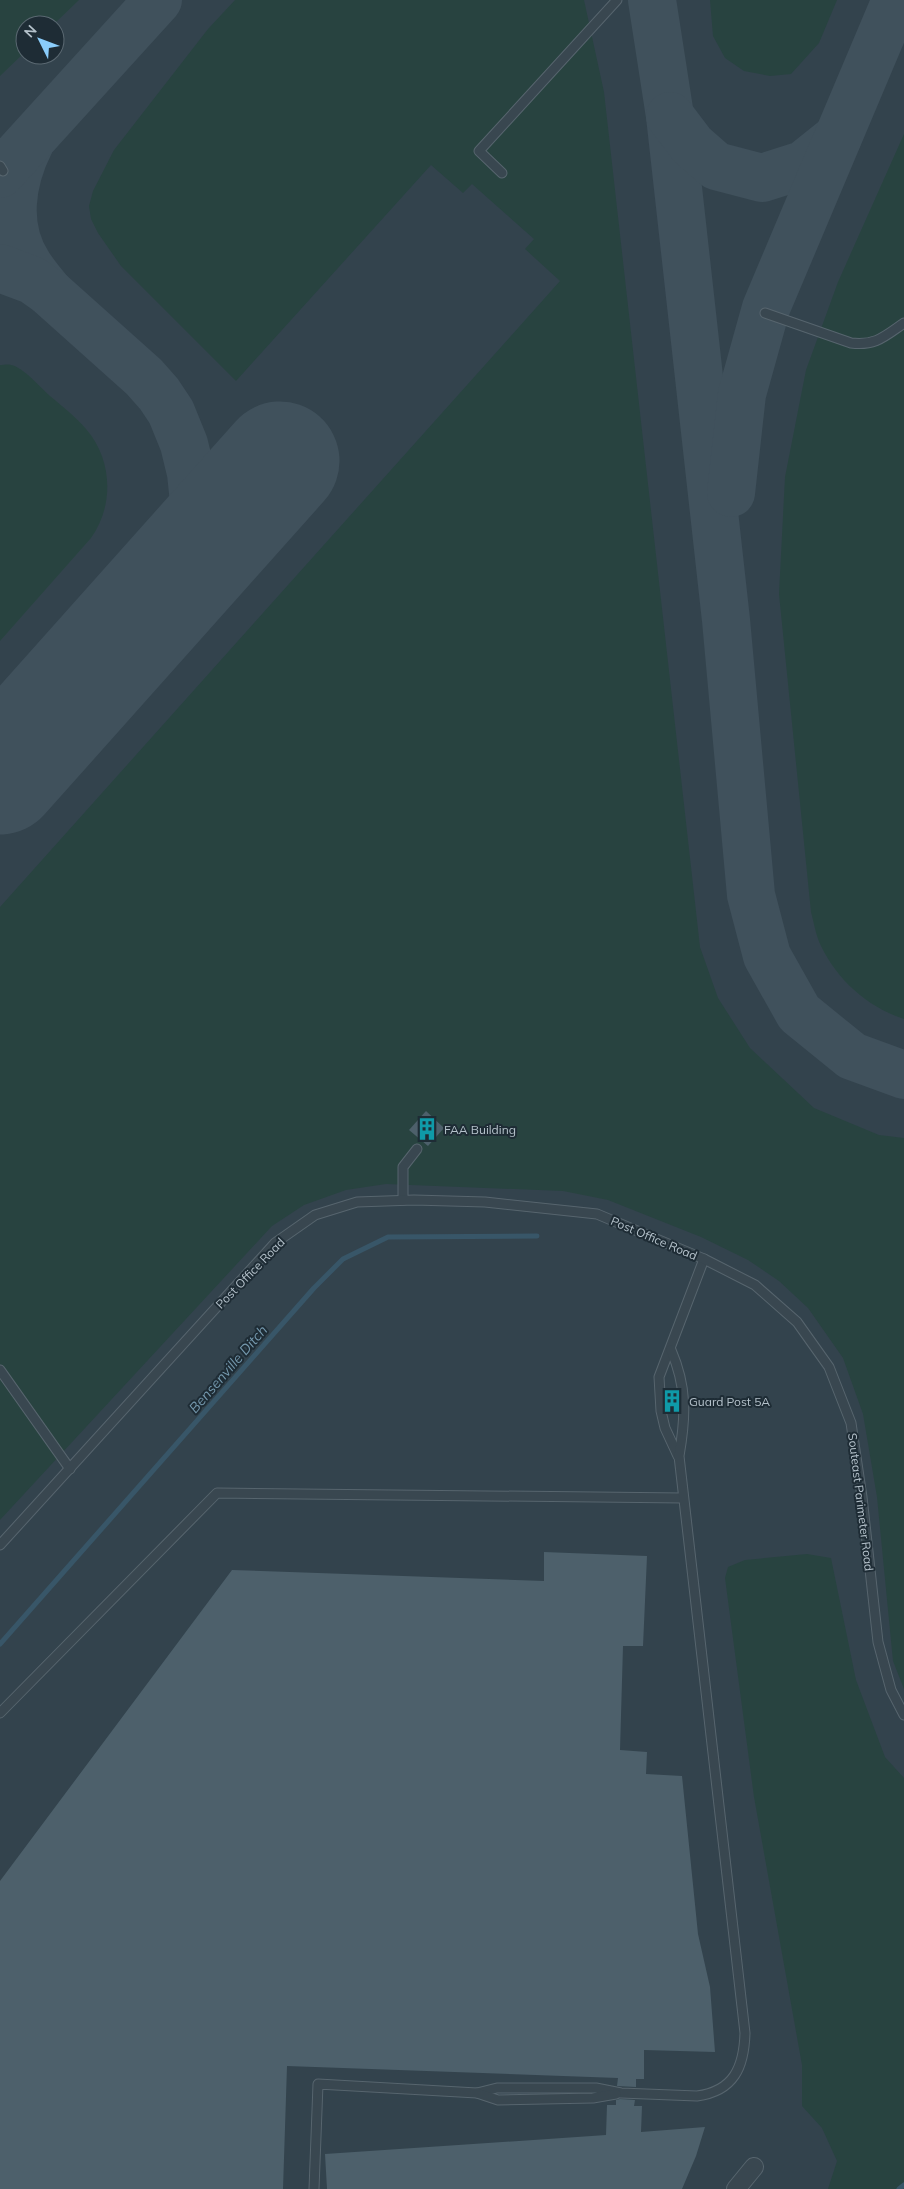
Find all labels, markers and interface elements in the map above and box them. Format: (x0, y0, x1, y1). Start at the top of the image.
north arrow (15, 15, 65, 65)
text: N (20, 21, 41, 41)
building icon: FAA Building (414, 1116, 440, 1142)
place label: FAA Building (444, 1122, 516, 1137)
street label: Post Office Road (608, 1213, 700, 1263)
street label: Post Office Road (212, 1235, 288, 1311)
water label: Bensenville Ditch (185, 1321, 271, 1417)
building icon: Guard Post 5A (659, 1388, 685, 1414)
place label: Guard Post 5A (689, 1394, 770, 1409)
street label: Souteast Parimeter Road (845, 1432, 877, 1572)

